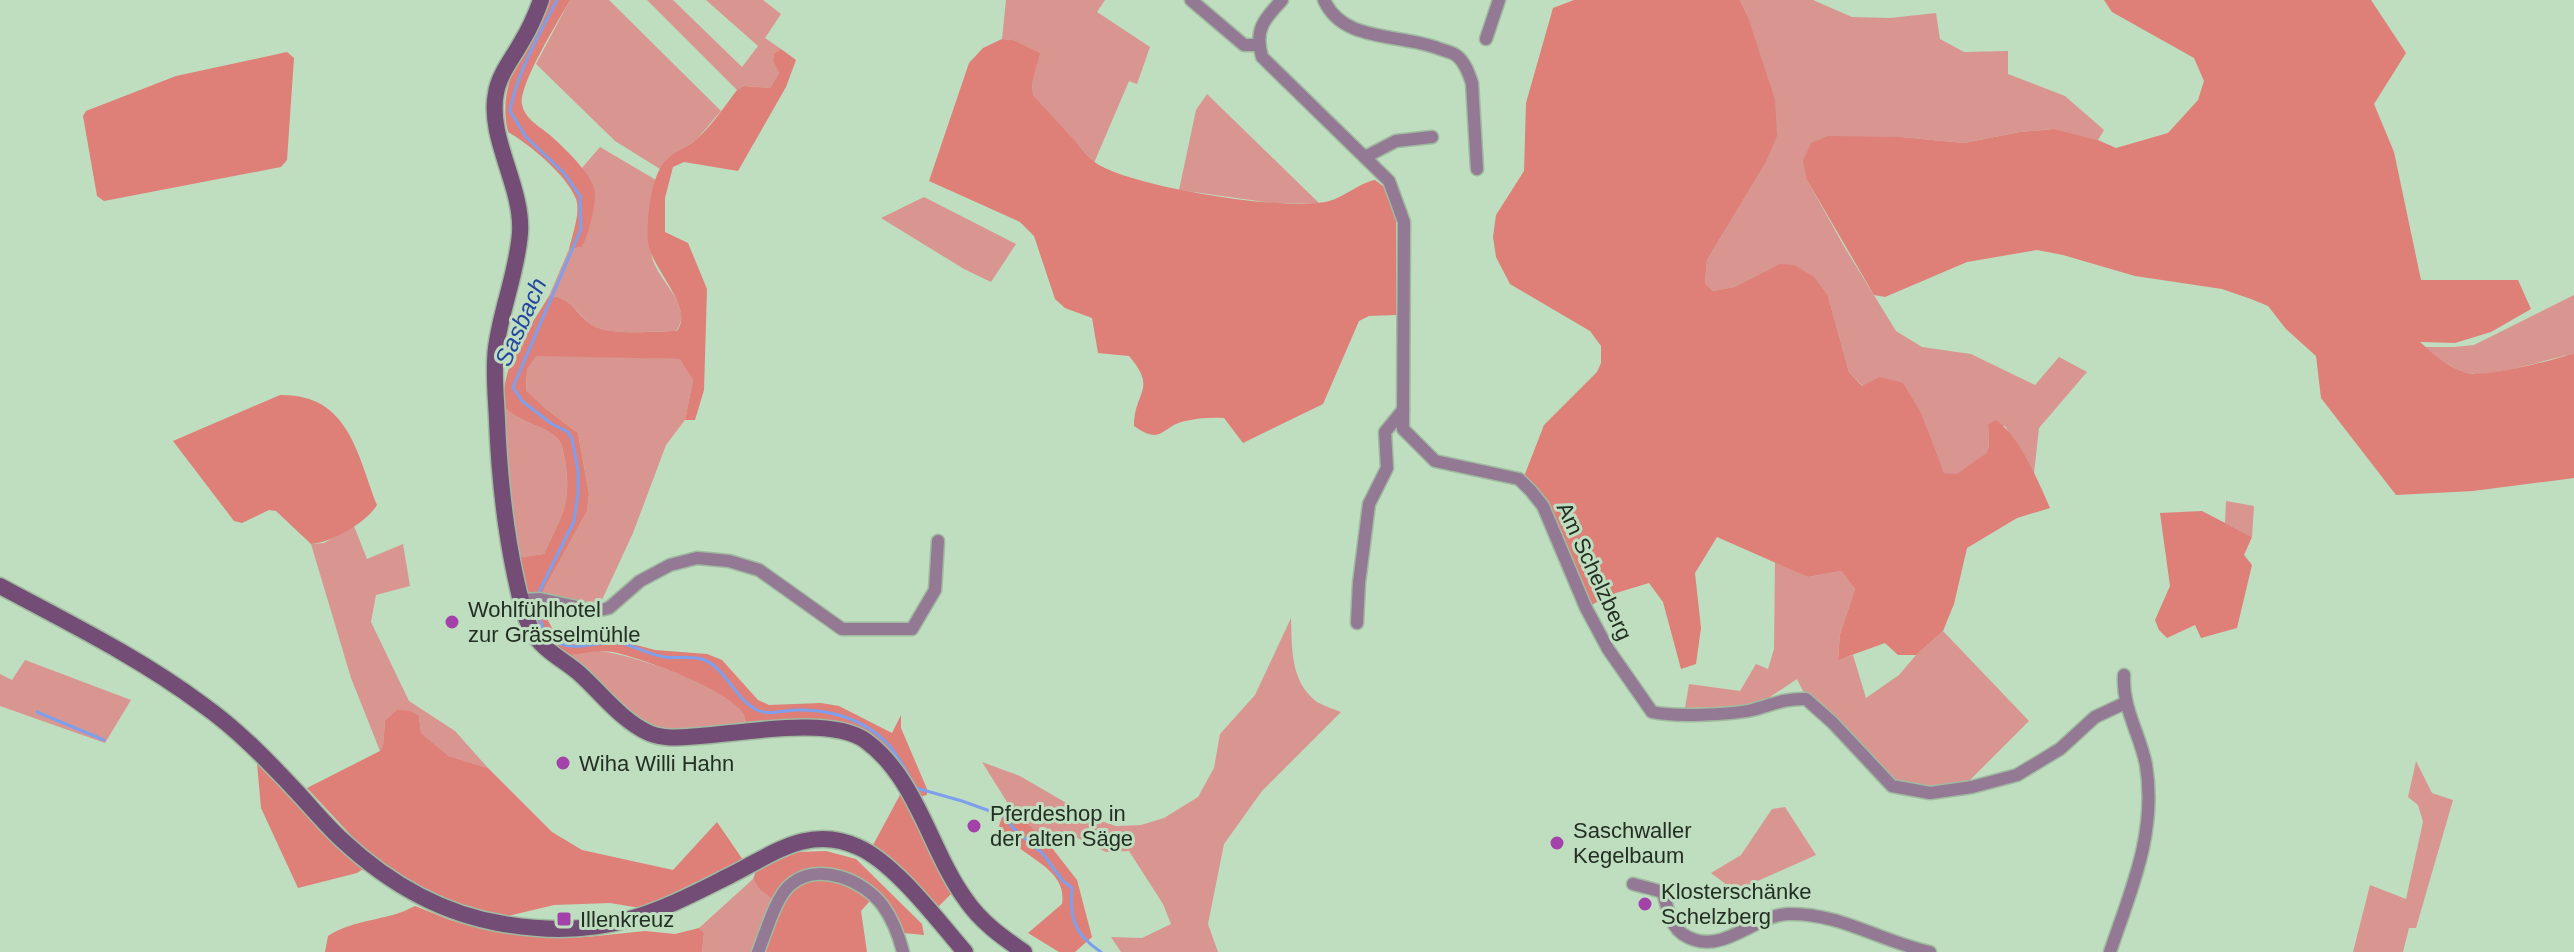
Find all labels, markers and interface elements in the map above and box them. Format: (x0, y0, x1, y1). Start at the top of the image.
water label: Sasbach (489, 274, 552, 370)
street label: Am Schelzberg (1552, 498, 1637, 644)
place label: Wohlfühlhotel zur Grässelmühle (468, 597, 640, 647)
marker: Wohlfühlhotel zur Grässelmühle (443, 613, 461, 631)
place label: Wiha Willi Hahn (579, 751, 734, 776)
marker: Wiha Willi Hahn (554, 754, 572, 772)
place label: Pferdeshop in der alten Säge (990, 801, 1133, 851)
marker: Pferdeshop in der alten Säge (965, 817, 983, 835)
place label: Saschwaller Kegelbaum (1573, 818, 1692, 868)
marker: Saschwaller Kegelbaum (1548, 834, 1566, 852)
place label: Klosterschänke Schelzberg (1661, 879, 1811, 929)
marker: Klosterschänke Schelzberg (1636, 895, 1654, 913)
place label: Illenkreuz (580, 907, 674, 932)
marker: Illenkreuz (555, 910, 573, 928)

